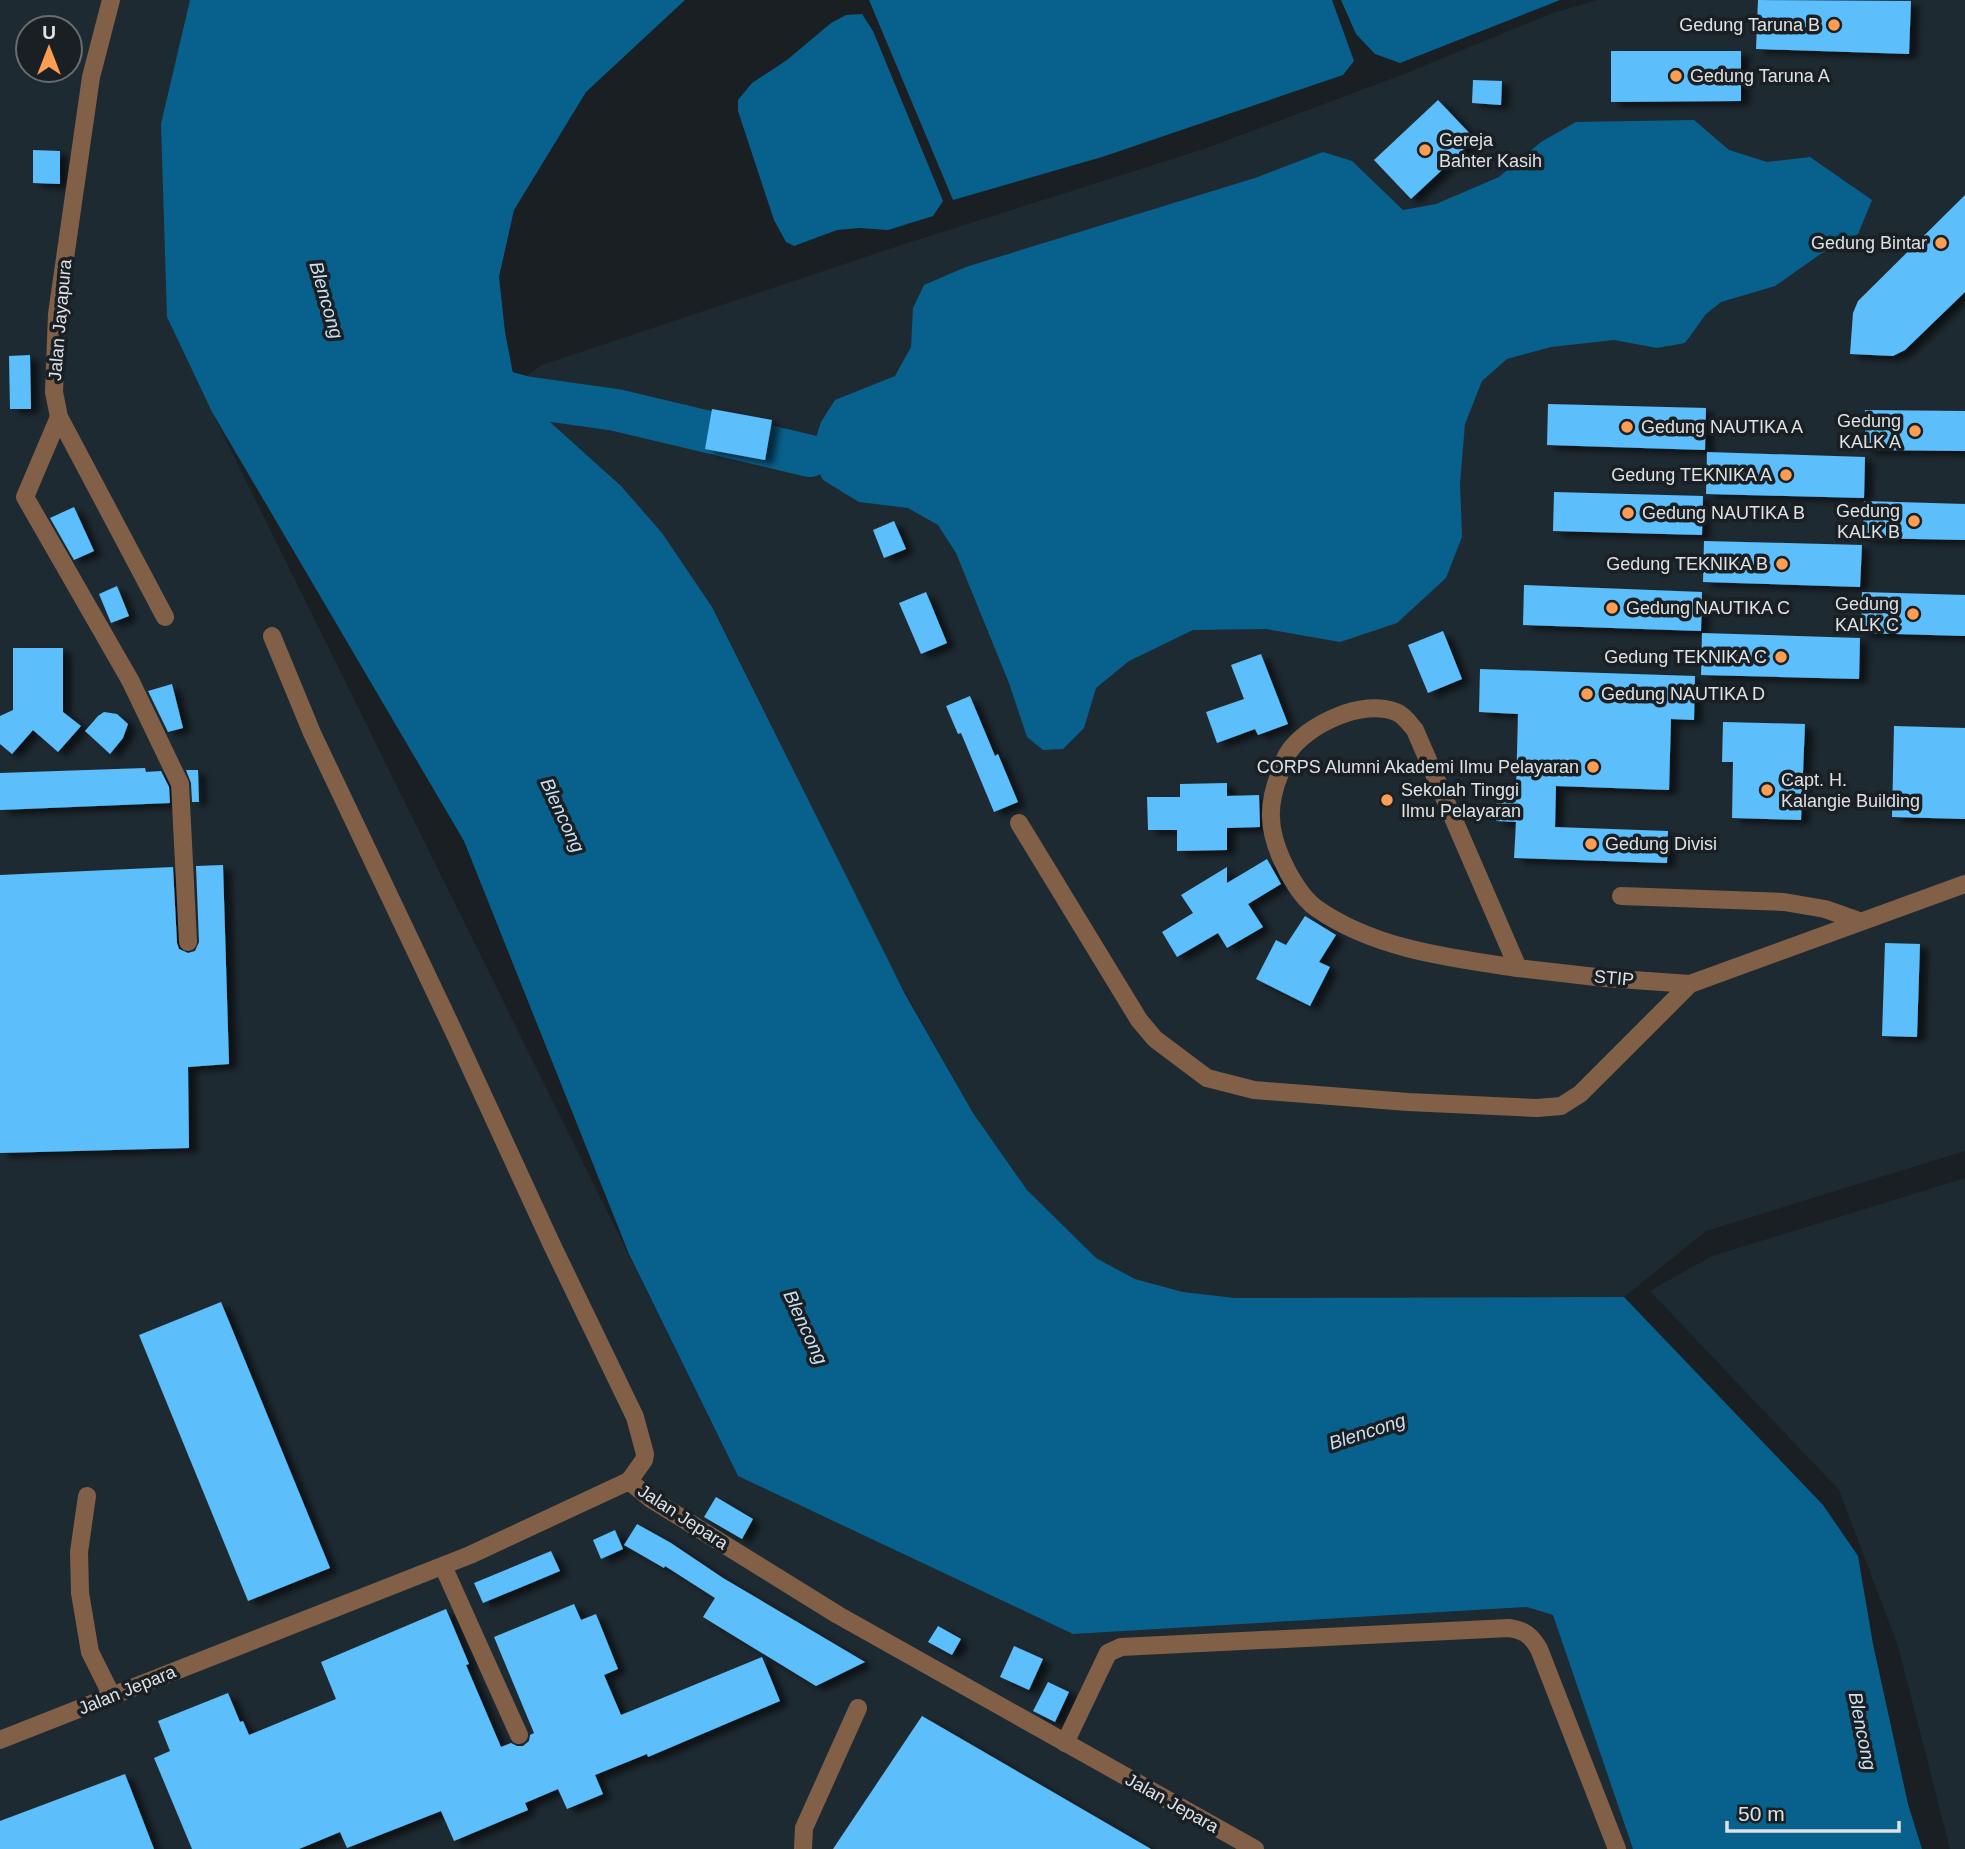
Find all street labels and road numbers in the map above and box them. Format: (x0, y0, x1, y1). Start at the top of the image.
street label: Jalan Jayapura (45, 257, 75, 382)
street label: STIP (1593, 966, 1635, 990)
street label: Jalan Jepara (634, 1481, 732, 1554)
street label: Jalan Jepara (75, 1661, 179, 1719)
street label: Jalan Jepara (1122, 1769, 1223, 1837)

